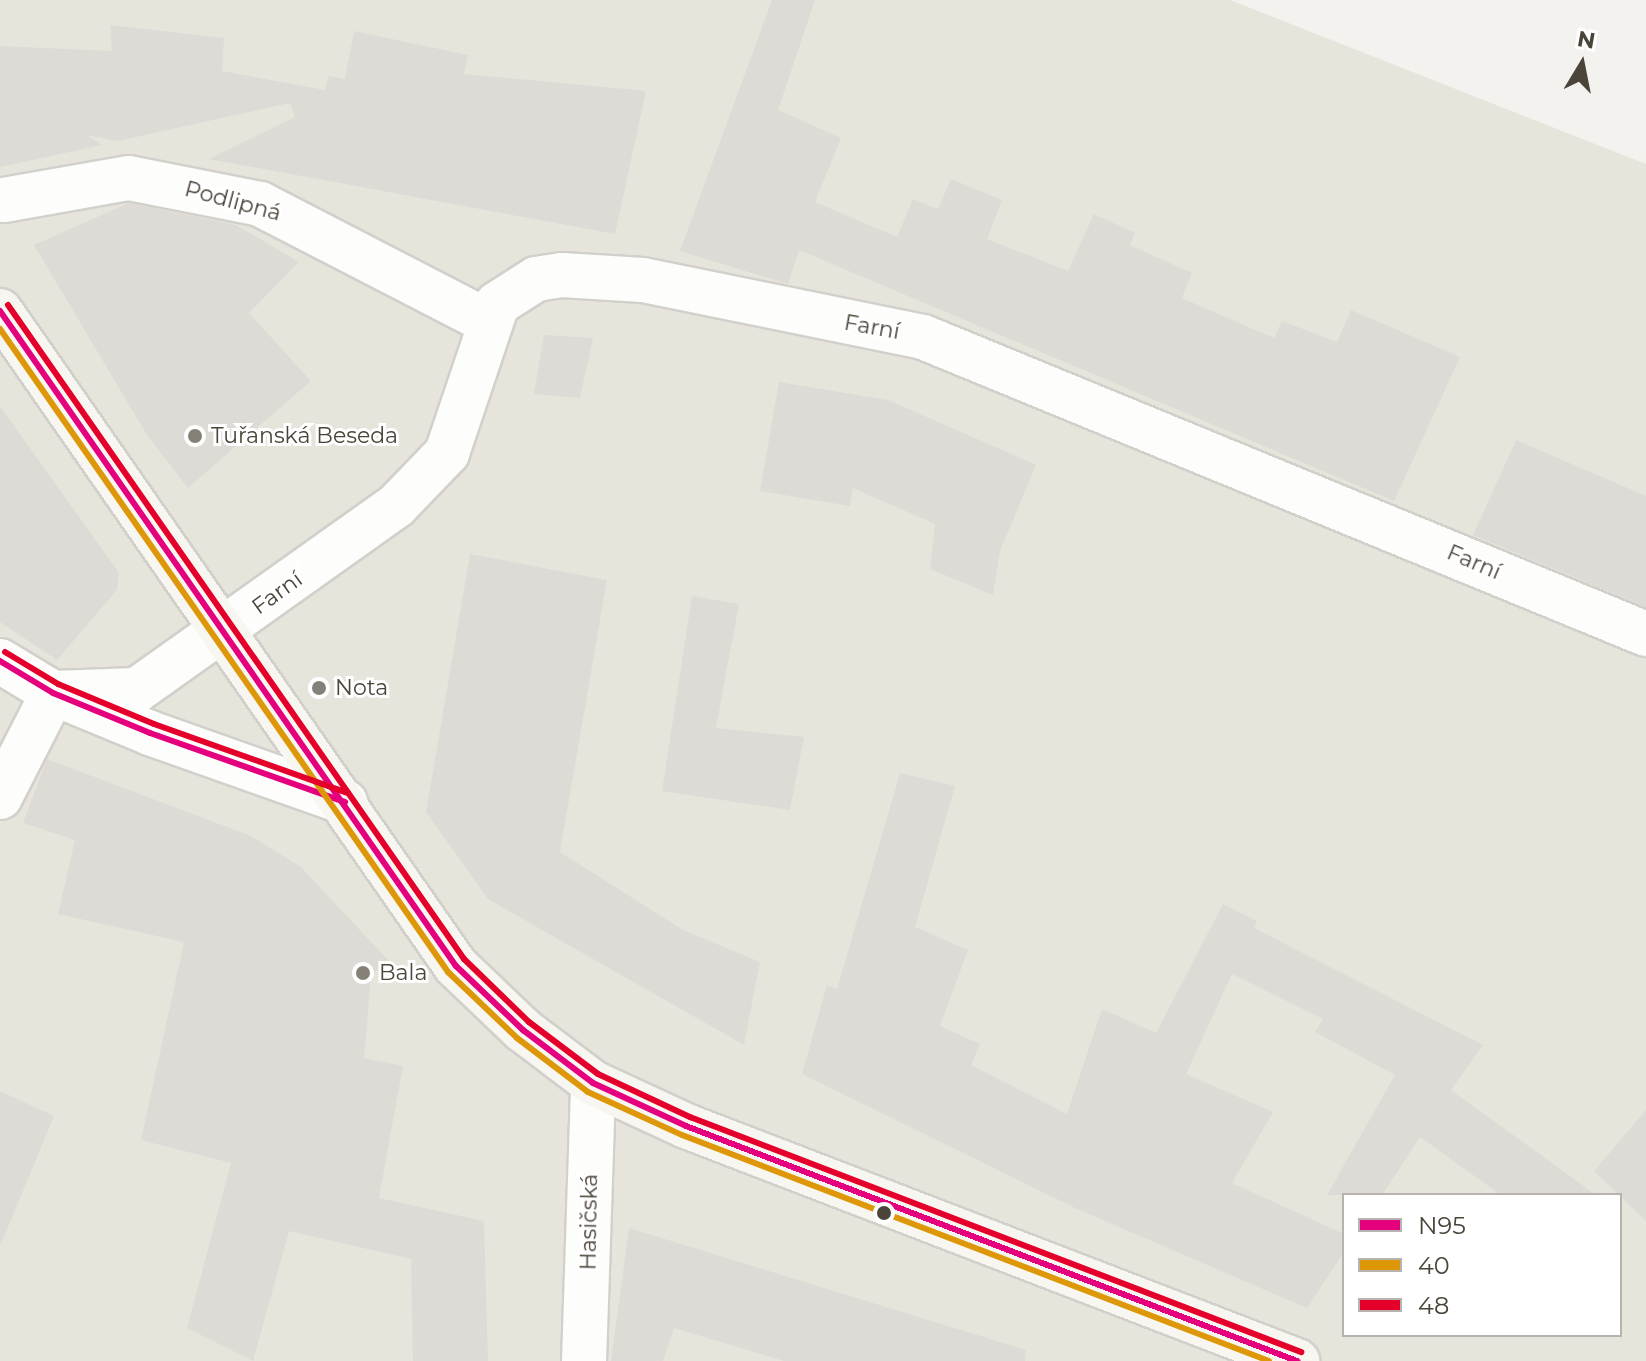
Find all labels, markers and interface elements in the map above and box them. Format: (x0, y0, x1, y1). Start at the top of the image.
north arrow (1542, 24, 1622, 104)
text: N (1575, 25, 1597, 55)
street label: Podlipná (182, 175, 284, 227)
street label: Farní (842, 309, 902, 345)
place label: Tuřanská Beseda (211, 423, 398, 449)
marker: Tuřanská Beseda (186, 427, 204, 445)
street label: Farní (1443, 539, 1505, 585)
street label: Farní (247, 566, 307, 620)
place label: Nota (335, 675, 388, 701)
marker: Nota (310, 679, 328, 697)
place label: Bala (379, 960, 427, 986)
marker: Bala (354, 964, 372, 982)
street label: Hasičská (575, 1173, 603, 1271)
legend (1342, 1193, 1622, 1337)
unlabelled marker (876, 1205, 892, 1221)
text: N95 (1418, 1211, 1466, 1240)
text: 40 (1418, 1251, 1450, 1280)
text: 48 (1418, 1291, 1449, 1320)

